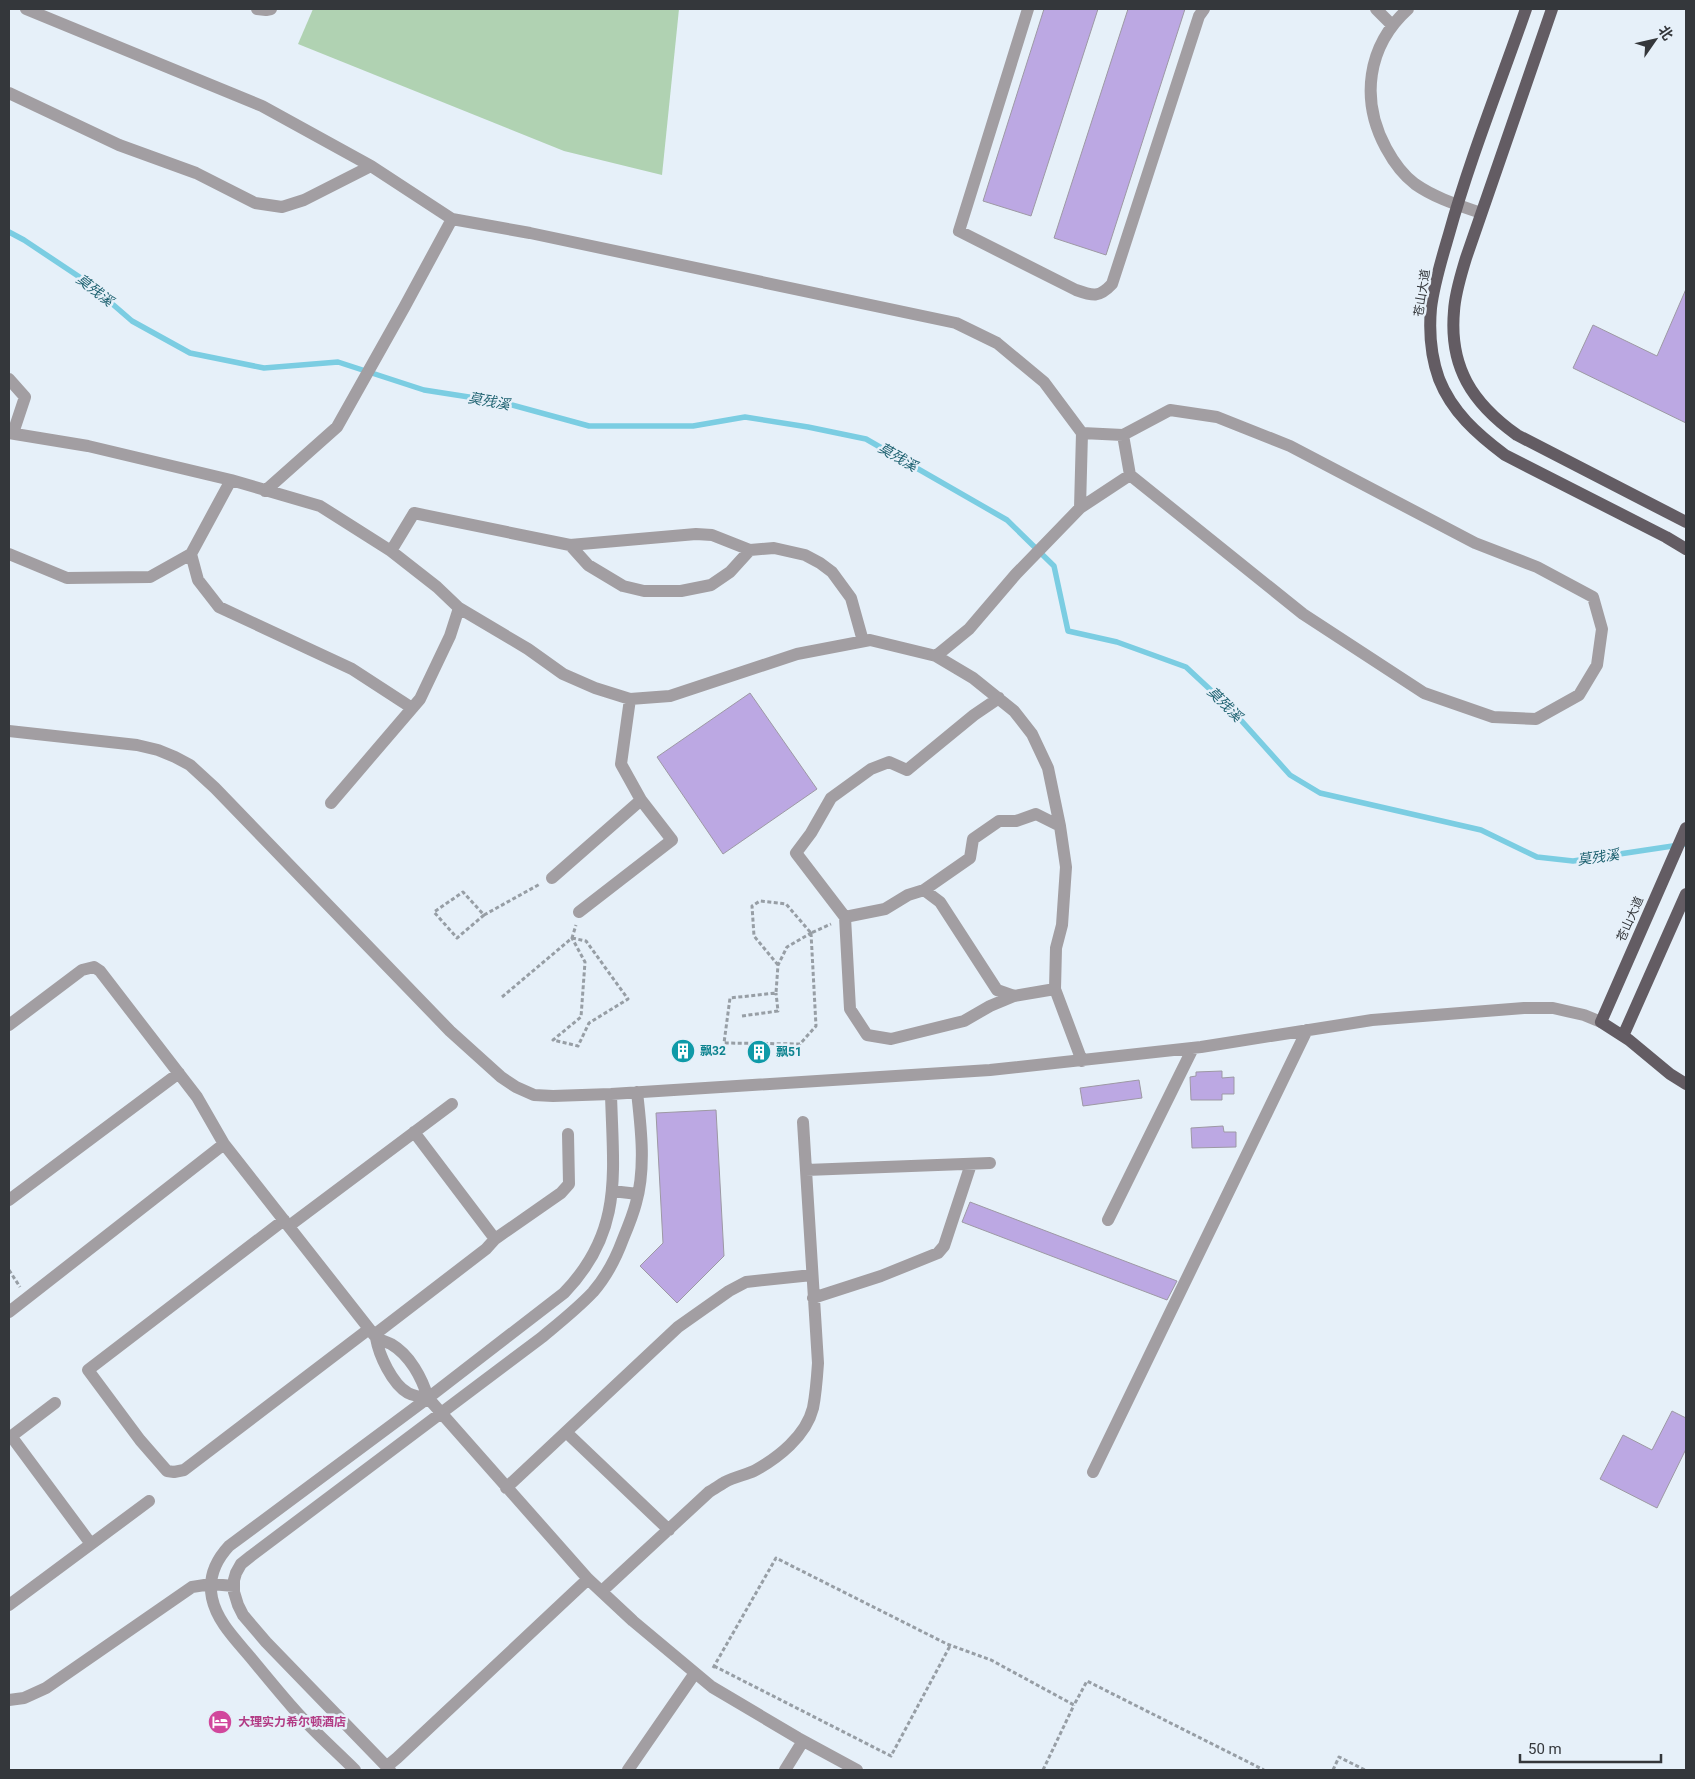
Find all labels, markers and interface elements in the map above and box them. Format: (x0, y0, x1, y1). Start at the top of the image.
north arrow (1630, 15, 1680, 65)
text: 北 (1655, 22, 1676, 43)
street label: 苍山大道 (1411, 268, 1433, 318)
water label: 莫残溪 (74, 271, 118, 310)
water label: 莫残溪 (467, 389, 513, 413)
water label: 莫残溪 (876, 440, 922, 475)
water label: 莫残溪 (1204, 683, 1247, 726)
water label: 莫残溪 (1576, 846, 1622, 868)
street label: 苍山大道 (1614, 894, 1646, 944)
building icon: 飘32 (670, 1038, 696, 1064)
building icon: 飘51 (746, 1039, 772, 1065)
place label: 飘32 (700, 1044, 726, 1058)
place label: 飘51 (776, 1045, 802, 1059)
hotel icon: 大理实力希尔顿酒店 (207, 1709, 233, 1735)
place label: 大理实力希尔顿酒店 (238, 1715, 346, 1729)
scale bar (1520, 1732, 1661, 1764)
text: 50 m (1528, 1740, 1562, 1758)

